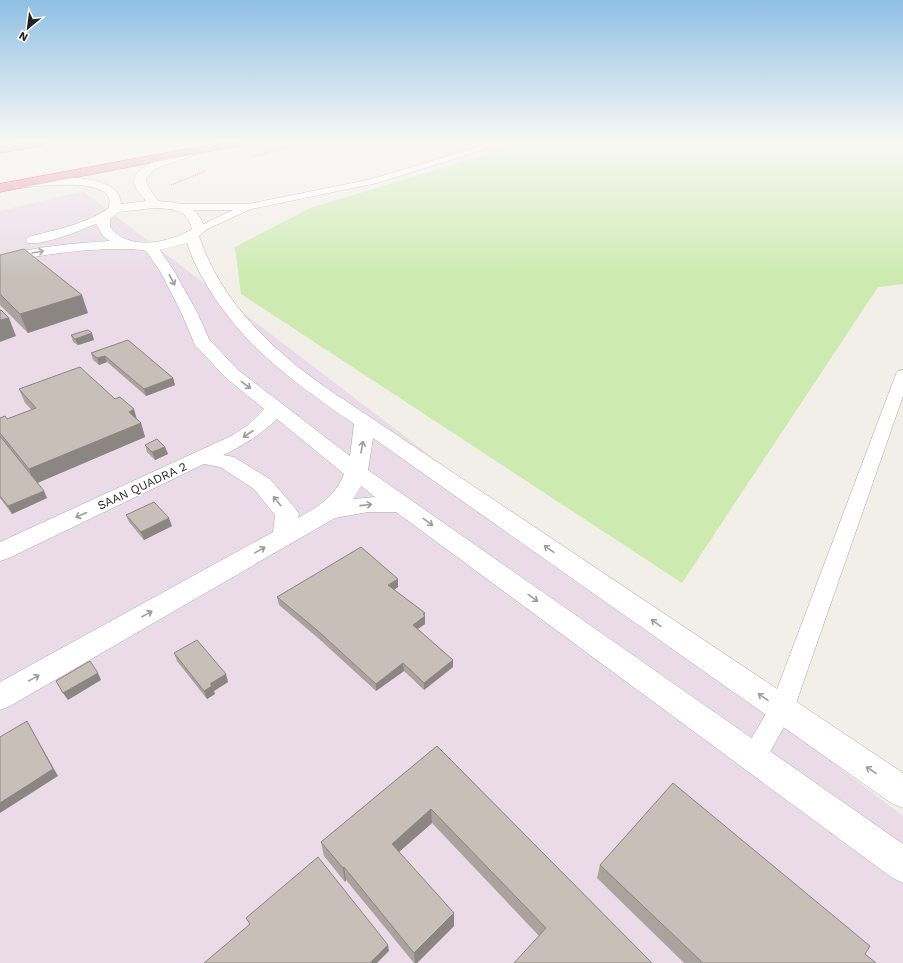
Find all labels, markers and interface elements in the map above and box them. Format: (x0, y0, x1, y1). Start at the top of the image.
north arrow (8, 8, 48, 48)
text: N (17, 29, 30, 44)
one-way arrow (31, 248, 44, 256)
one-way arrow (169, 274, 176, 286)
one-way arrow (240, 381, 251, 389)
one-way arrow (243, 430, 254, 438)
one-way arrow (358, 441, 366, 454)
street label: SAAN QUADRA 2 (95, 459, 189, 513)
one-way arrow (273, 496, 282, 507)
one-way arrow (359, 501, 372, 509)
one-way arrow (75, 512, 87, 519)
one-way arrow (422, 518, 433, 526)
one-way arrow (544, 545, 555, 553)
one-way arrow (254, 546, 266, 554)
one-way arrow (527, 594, 538, 603)
one-way arrow (141, 610, 153, 618)
one-way arrow (651, 619, 662, 627)
one-way arrow (28, 674, 40, 682)
one-way arrow (758, 693, 769, 701)
one-way arrow (866, 766, 877, 774)

